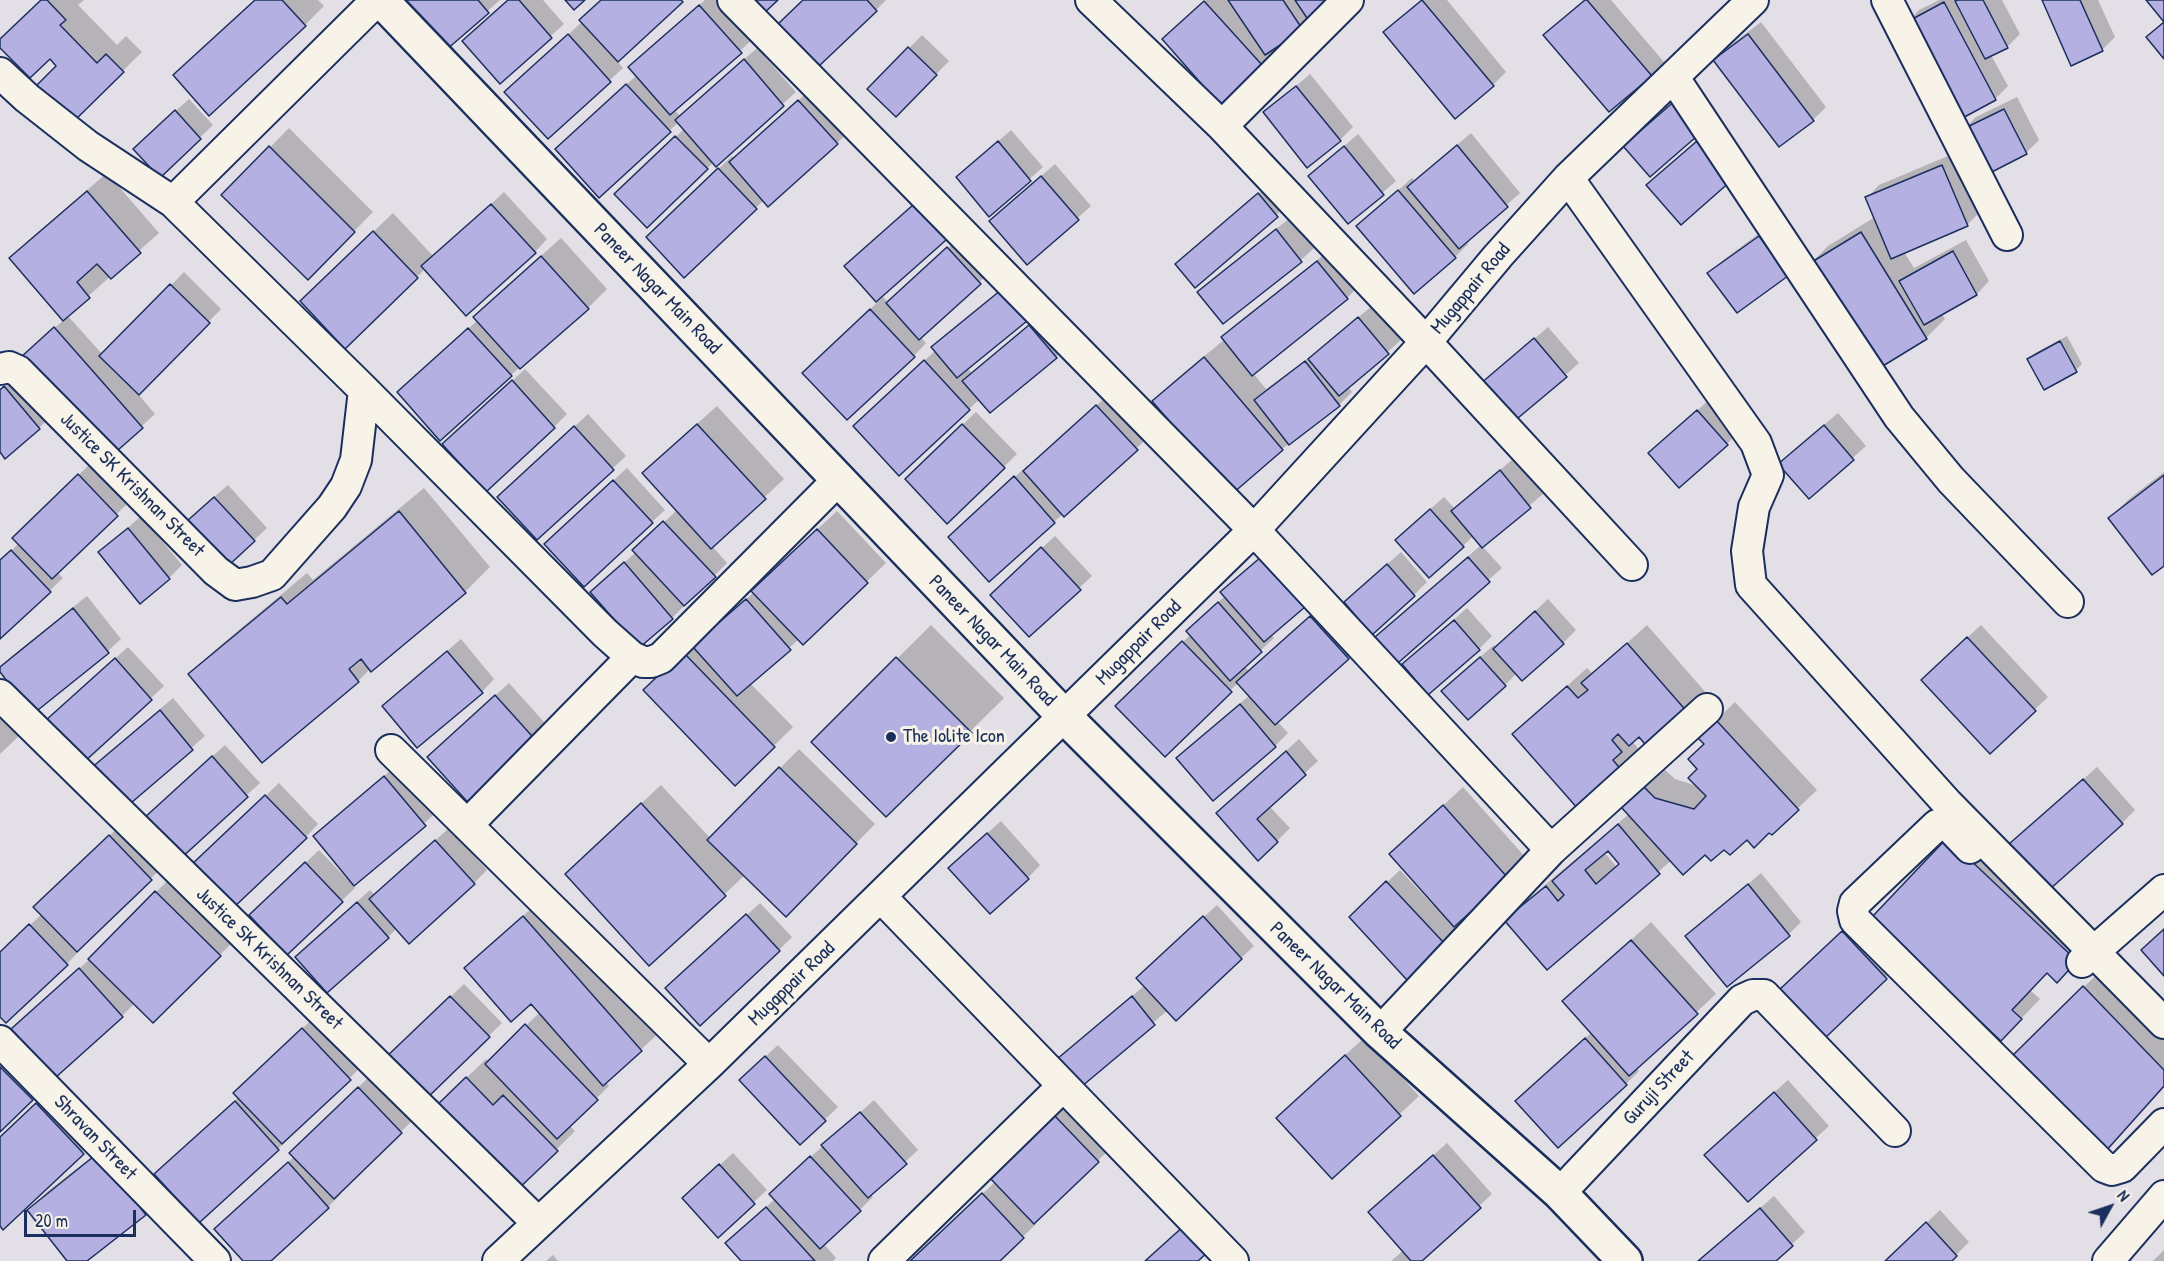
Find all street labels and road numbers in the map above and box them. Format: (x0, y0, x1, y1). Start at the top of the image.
street label: Paneer Nagar Main Road (588, 218, 726, 360)
street label: Mugappair Road (1426, 239, 1516, 339)
street label: Justice SK Krishnan Street (55, 408, 209, 562)
street label: Paneer Nagar Main Road (923, 570, 1061, 712)
street label: Mugappair Road (1091, 595, 1187, 691)
street label: Justice SK Krishnan Street (191, 883, 347, 1035)
street label: Paneer Nagar Main Road (1264, 917, 1406, 1055)
street label: Mugappair Road (744, 937, 840, 1031)
street label: Guruji Street (1618, 1046, 1700, 1130)
street label: Shravan Street (48, 1090, 142, 1186)

